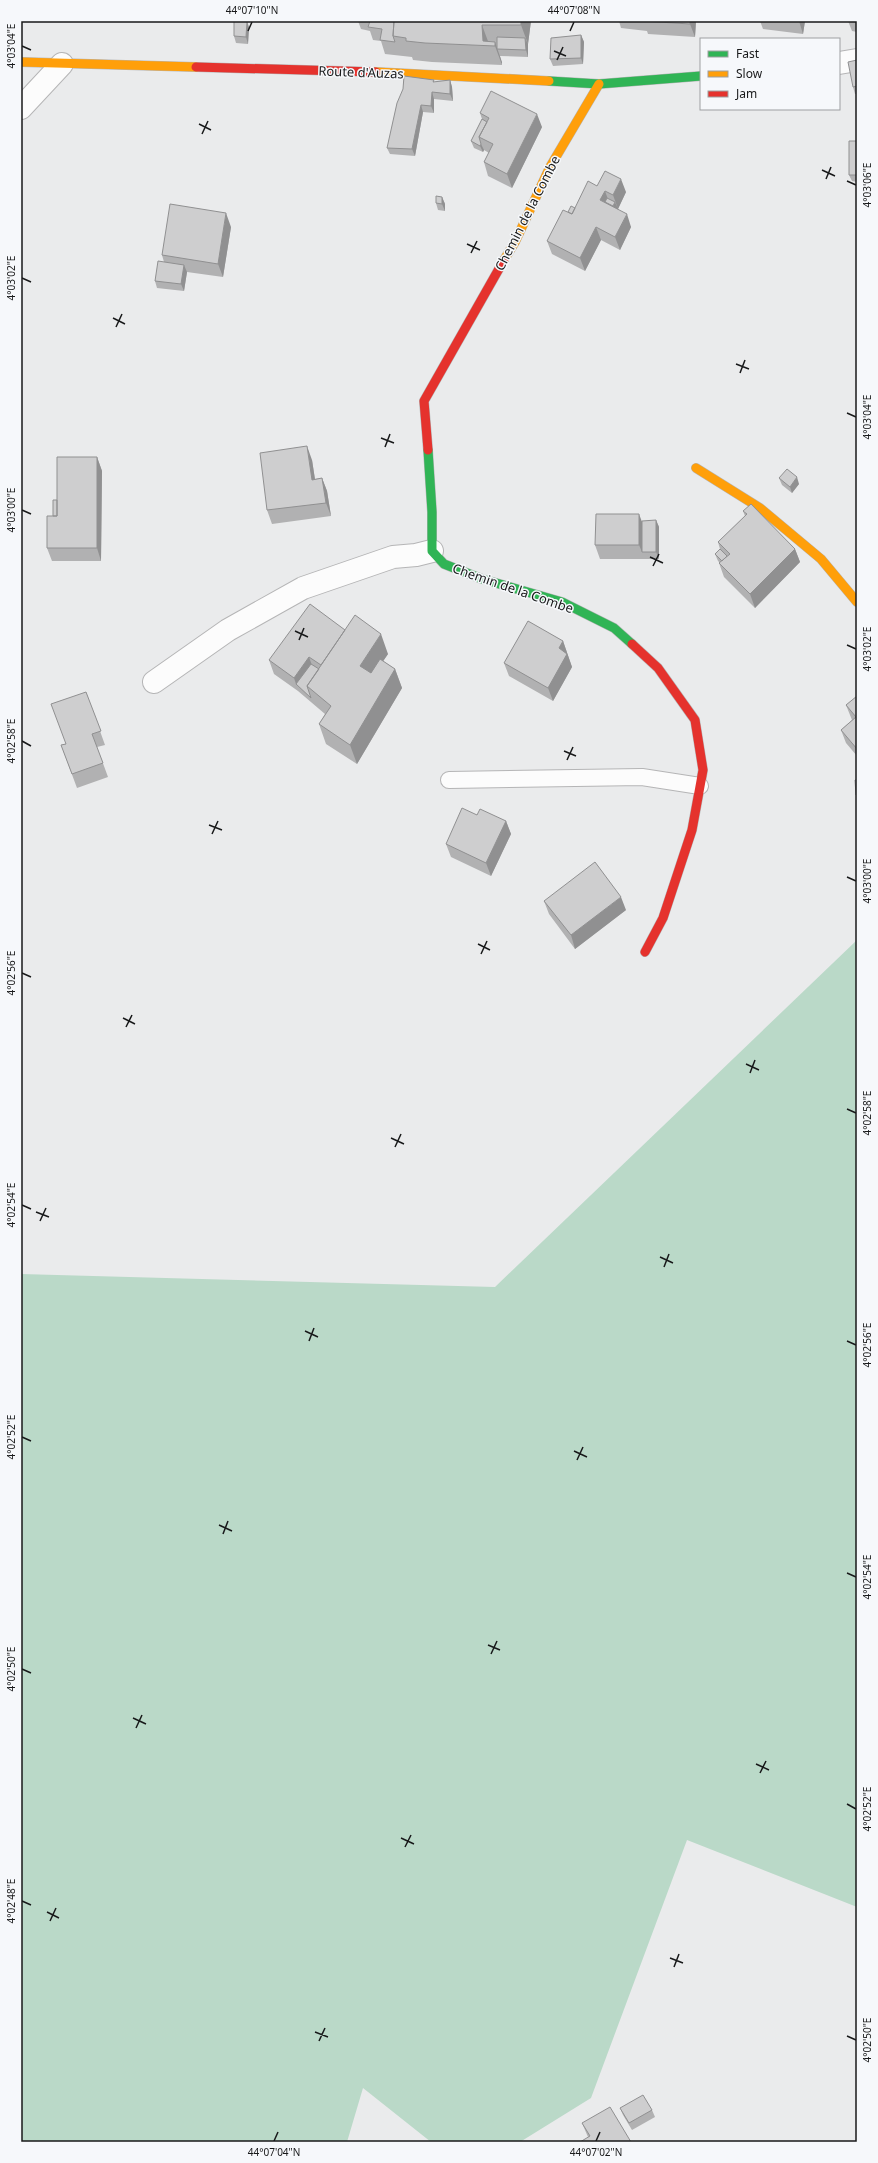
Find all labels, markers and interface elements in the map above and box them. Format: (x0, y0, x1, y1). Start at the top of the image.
text: 44°07'10"N (226, 3, 278, 17)
text: 44°07'08"N (548, 3, 600, 17)
text: 4°03'04"E (4, 24, 18, 68)
legend (700, 38, 840, 110)
text: Fast (736, 45, 760, 62)
street label: Route d'Auzas (318, 62, 404, 82)
text: Slow (736, 65, 763, 82)
text: Jam (735, 85, 757, 102)
street label: Chemin de la Combe (490, 152, 564, 274)
text: 4°03'06"E (860, 163, 874, 207)
text: 4°03'02"E (4, 256, 18, 300)
text: 4°03'04"E (860, 395, 874, 439)
text: 4°03'00"E (4, 488, 18, 532)
street label: Chemin de la Combe (450, 559, 576, 617)
text: 4°03'02"E (860, 627, 874, 671)
text: 4°02'58"E (4, 719, 18, 763)
text: 4°03'00"E (860, 859, 874, 903)
text: 4°02'56"E (4, 951, 18, 995)
text: 4°02'58"E (860, 1091, 874, 1135)
text: 4°02'54"E (4, 1183, 18, 1227)
text: 4°02'56"E (860, 1323, 874, 1367)
text: 4°02'52"E (4, 1415, 18, 1459)
text: 4°02'54"E (860, 1555, 874, 1599)
text: 4°02'50"E (4, 1647, 18, 1691)
text: 4°02'52"E (860, 1787, 874, 1831)
text: 4°02'48"E (4, 1879, 18, 1923)
text: 4°02'50"E (860, 2018, 874, 2062)
text: 44°07'04"N (248, 2145, 300, 2159)
text: 44°07'02"N (570, 2145, 622, 2159)

